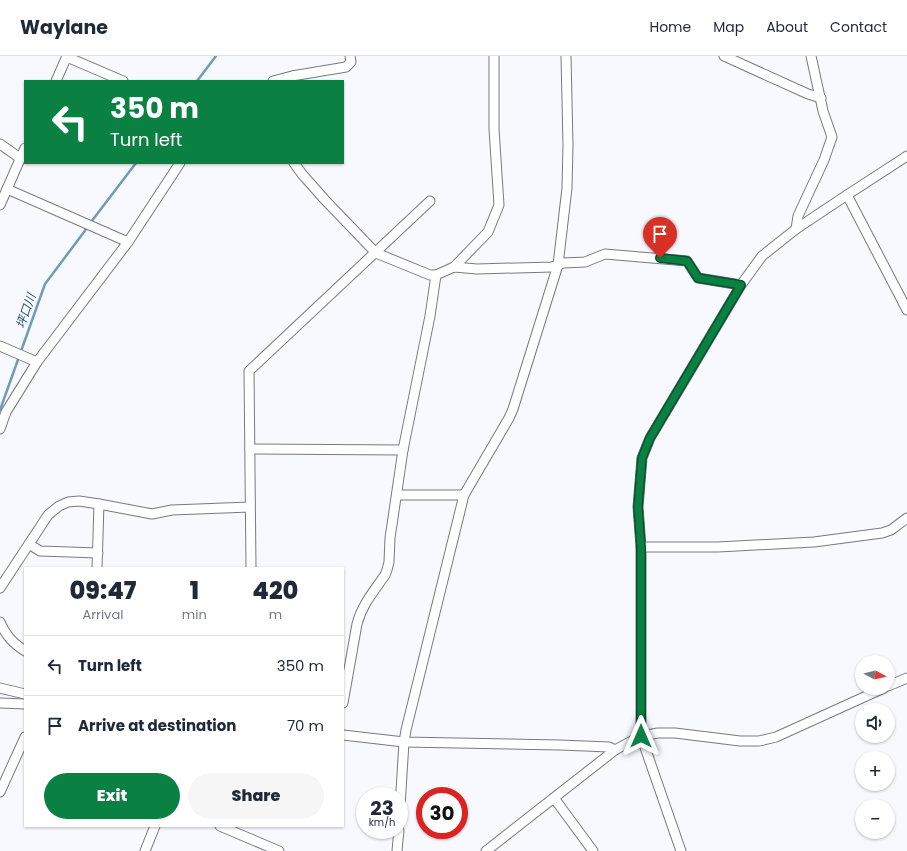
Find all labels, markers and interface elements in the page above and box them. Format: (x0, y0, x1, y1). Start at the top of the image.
text: Waylane (20, 14, 108, 41)
text: Home (649, 17, 691, 37)
text: Map (713, 17, 744, 37)
text: About (766, 17, 808, 37)
text: Contact (830, 17, 887, 37)
text: 350 m (110, 89, 199, 128)
icon: left (44, 96, 96, 148)
text: Turn left (110, 127, 182, 152)
pin (643, 217, 677, 258)
icon: arrive (649, 223, 671, 245)
water label: 坪口川 (12, 289, 40, 331)
text: 09:47 (70, 574, 136, 607)
text: 1 (190, 574, 199, 607)
text: 420 (252, 574, 298, 607)
text: Arrival (82, 605, 123, 624)
text: min (182, 605, 207, 624)
text: m (269, 605, 282, 624)
icon: left (44, 655, 66, 677)
text: Turn left (78, 655, 142, 676)
text: 350 m (277, 655, 324, 676)
north arrow (855, 655, 895, 695)
map controls (855, 655, 895, 839)
button: sound (855, 703, 895, 743)
icon: arrive (44, 715, 66, 737)
text: Arrive at destination (78, 715, 236, 736)
text: 70 m (287, 715, 324, 736)
position arrow (620, 715, 662, 757)
button: + (855, 751, 895, 791)
button: Exit (44, 773, 180, 819)
button: Share (188, 773, 324, 819)
speed limit sign: 30 (416, 787, 468, 839)
text: 23 (370, 794, 394, 822)
button: − (855, 799, 895, 839)
text: km/h (369, 815, 395, 830)

